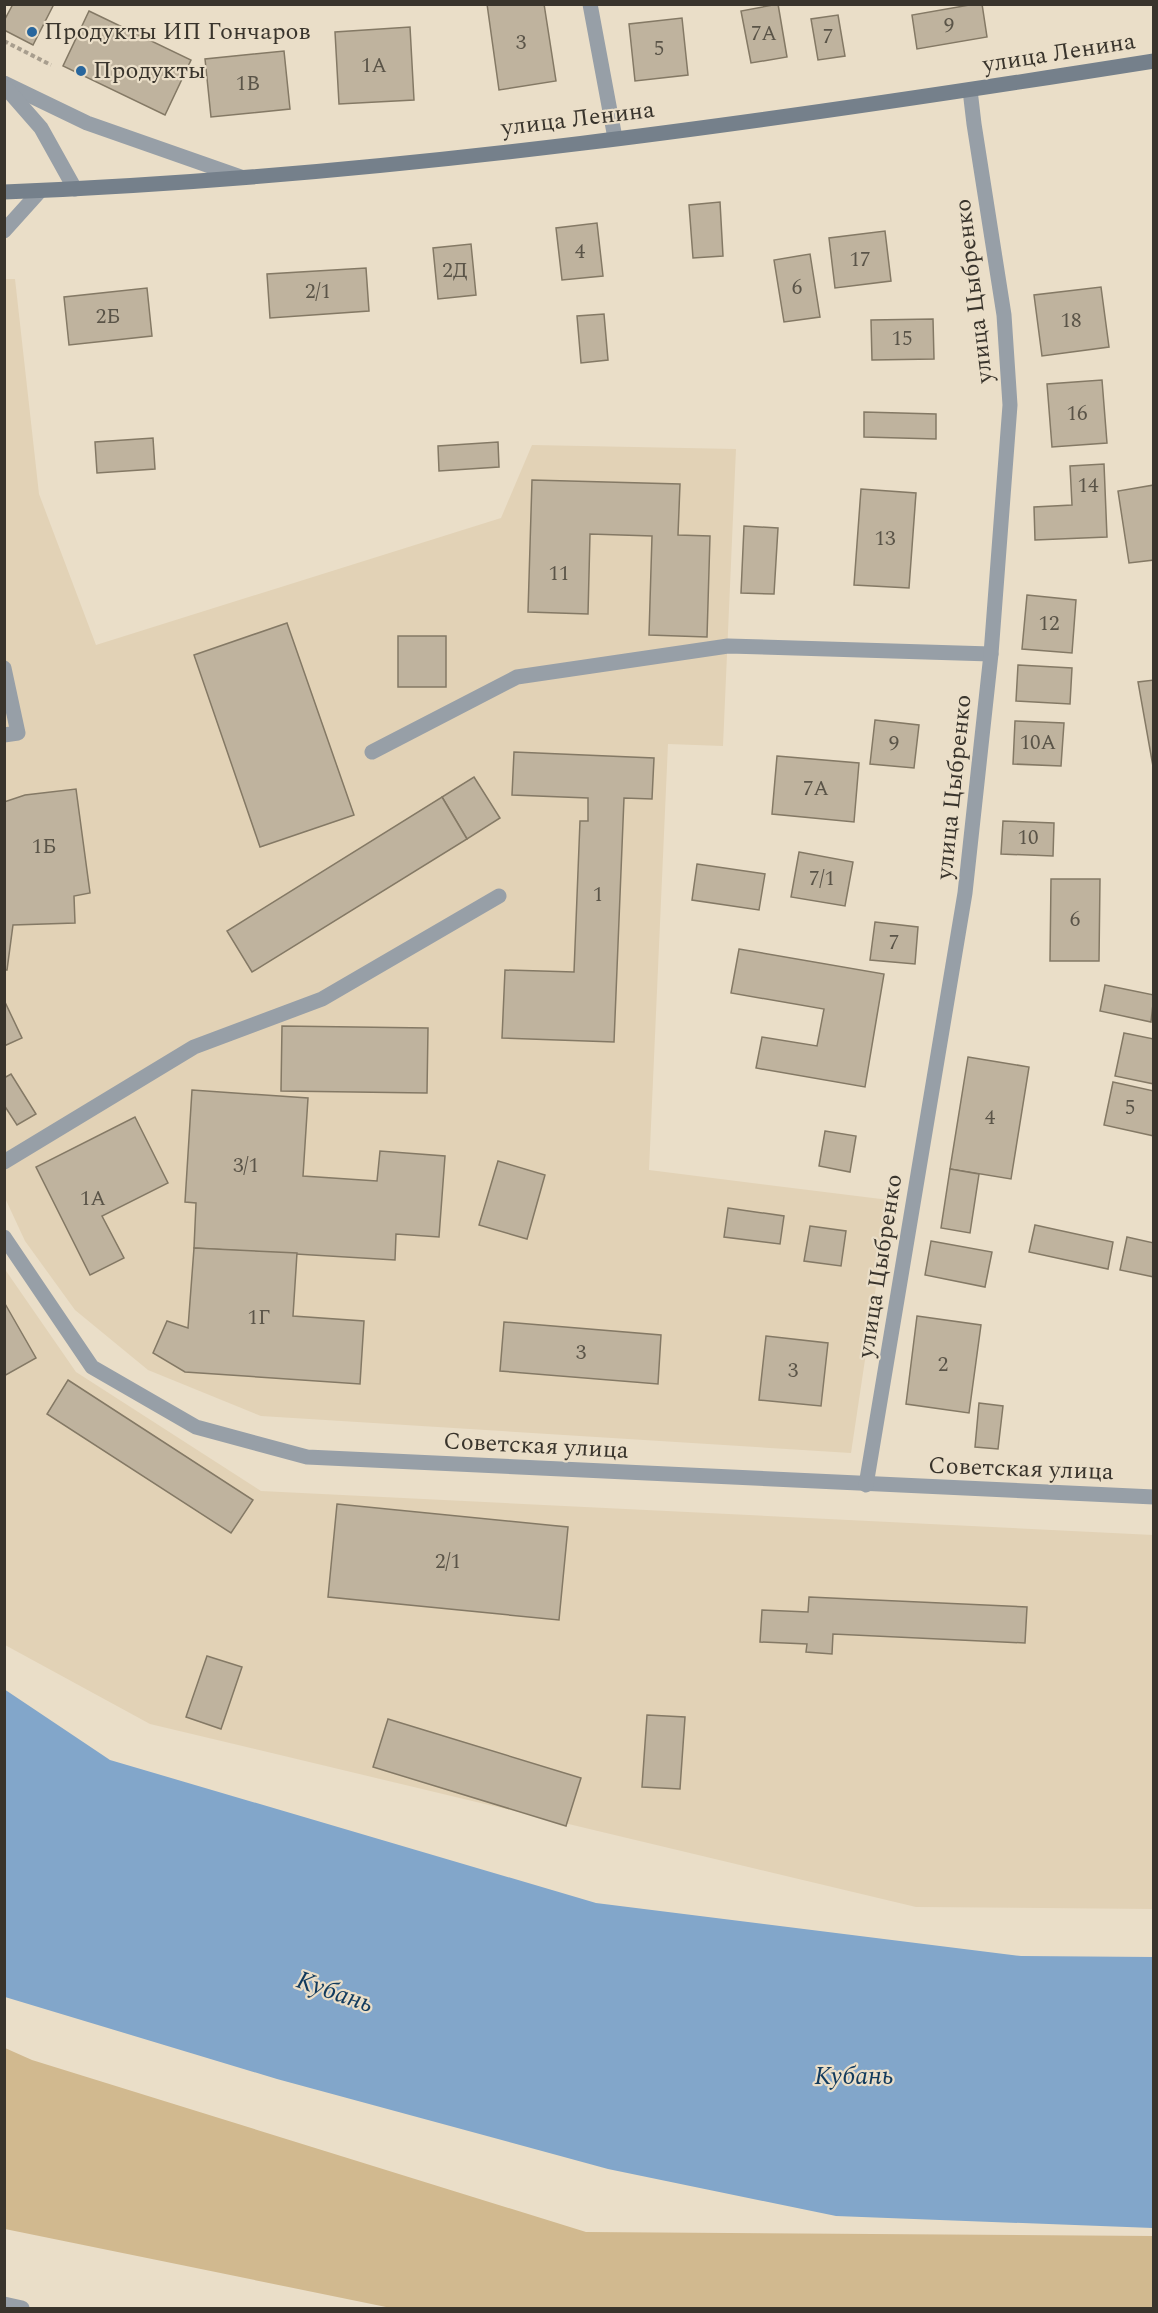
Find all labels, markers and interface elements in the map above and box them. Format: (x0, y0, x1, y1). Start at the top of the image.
house number: 9 (944, 10, 954, 42)
place label: Продукты ИП Гончаров (44, 14, 311, 50)
house number: 7А (751, 18, 777, 50)
house number: 7 (823, 21, 833, 53)
street label: улица Ленина (979, 23, 1138, 83)
marker: Продукты ИП Гончаров (25, 25, 39, 39)
house number: 3 (516, 27, 527, 59)
house number: 5 (654, 33, 664, 65)
house number: 1А (361, 50, 387, 82)
place label: Продукты (93, 53, 206, 89)
marker: Продукты (74, 64, 88, 78)
house number: 1В (236, 68, 260, 100)
street label: улица Ленина (498, 92, 657, 146)
street label: улица Цыбренко (945, 197, 1003, 386)
house number: 4 (575, 236, 586, 268)
house number: 17 (850, 244, 871, 276)
house number: 2Д (442, 255, 468, 287)
house number: 6 (792, 272, 802, 304)
house number: 2/1 (305, 276, 331, 308)
house number: 2Б (96, 301, 120, 333)
house number: 18 (1061, 305, 1082, 337)
house number: 15 (892, 323, 913, 355)
house number: 16 (1067, 398, 1088, 430)
house number: 14 (1078, 470, 1099, 502)
house number: 13 (875, 523, 896, 555)
house number: 11 (549, 558, 570, 590)
house number: 12 (1039, 608, 1060, 640)
street label: улица Цыбренко (926, 693, 982, 882)
house number: 10А (1020, 727, 1057, 759)
house number: 9 (889, 728, 899, 760)
house number: 7А (803, 773, 829, 805)
house number: 10 (1018, 822, 1039, 854)
house number: 1Б (32, 831, 56, 863)
house number: 7/1 (809, 863, 835, 895)
house number: 1 (593, 879, 603, 911)
house number: 6 (1070, 904, 1080, 936)
house number: 7 (889, 927, 899, 959)
house number: 5 (1125, 1092, 1135, 1124)
house number: 4 (985, 1102, 996, 1134)
house number: 3/1 (233, 1150, 259, 1182)
street label: улица Цыбренко (848, 1172, 912, 1361)
house number: 1А (80, 1183, 106, 1215)
house number: 1Г (248, 1302, 270, 1334)
house number: 3 (576, 1337, 587, 1369)
house number: 2 (938, 1349, 948, 1381)
house number: 3 (788, 1355, 799, 1387)
street label: Советская улица (442, 1423, 630, 1469)
street label: Советская улица (928, 1448, 1115, 1490)
house number: 2/1 (435, 1546, 461, 1578)
water label: Кубань (291, 1960, 379, 2024)
water label: Кубань (814, 2056, 894, 2096)

